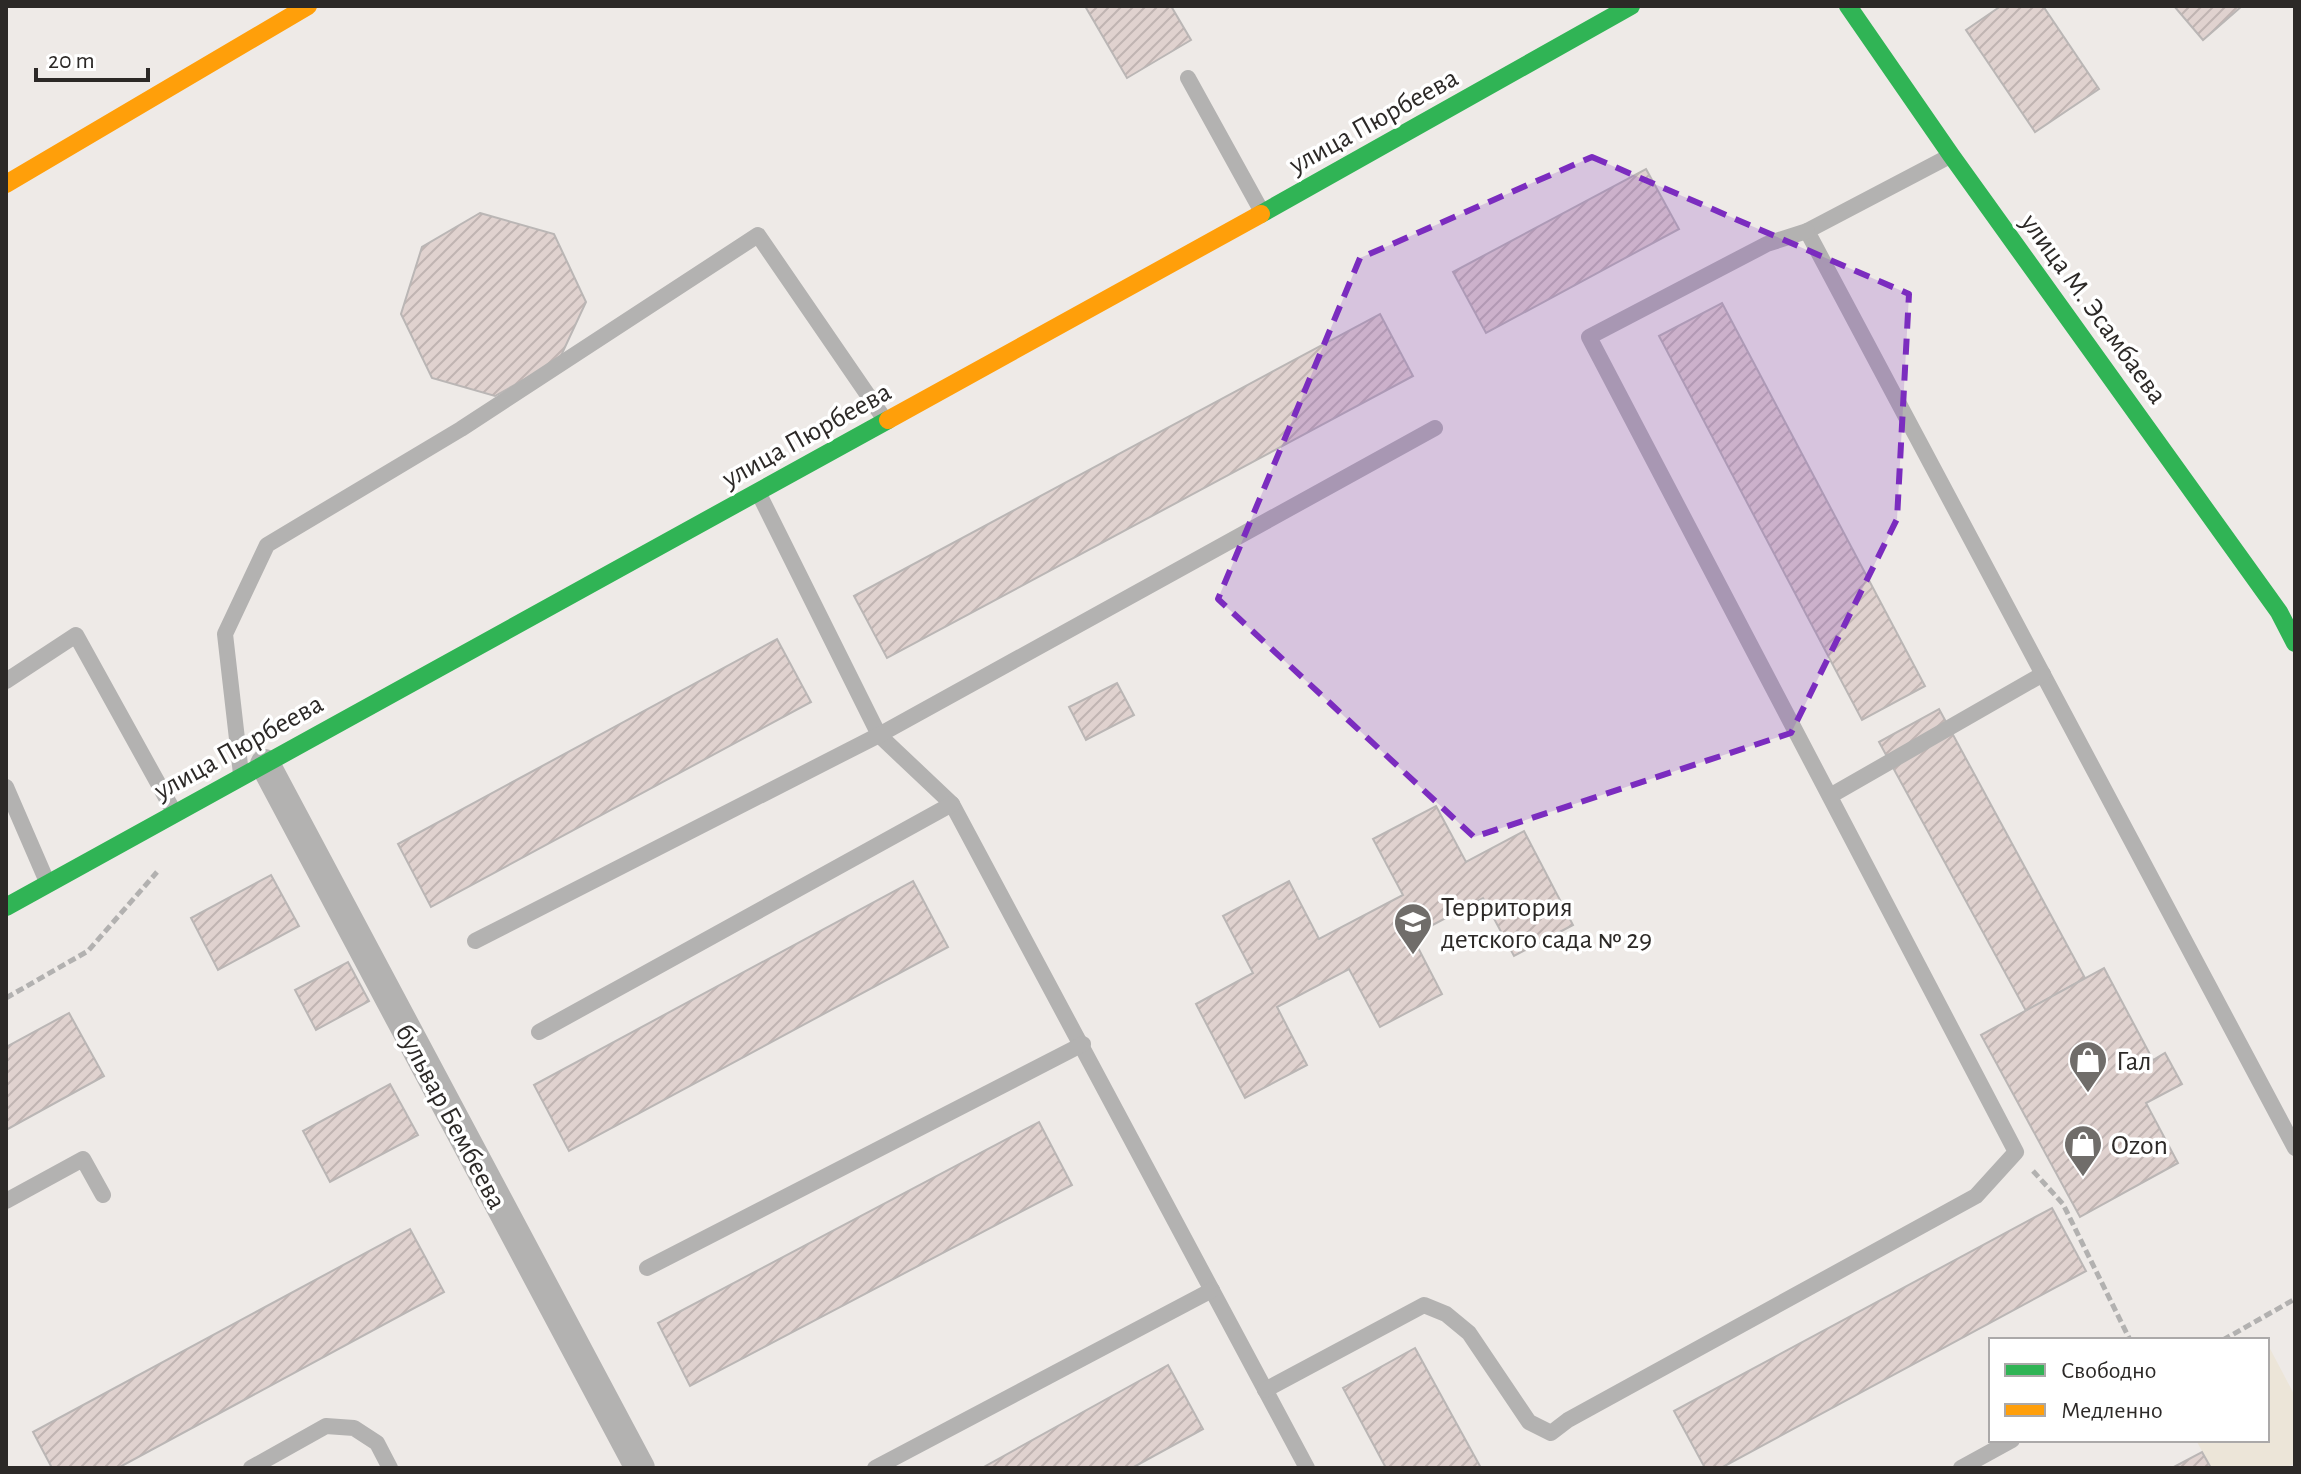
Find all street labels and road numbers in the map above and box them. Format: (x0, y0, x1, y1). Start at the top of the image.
street label: улица Пюрбеева (1284, 64, 1463, 180)
street label: улица М. Эсамбаева (2015, 208, 2172, 410)
street label: улица Пюрбеева (717, 378, 896, 494)
street label: улица Пюрбеева (149, 690, 328, 806)
street label: бульвар Бембеева (390, 1020, 511, 1214)

